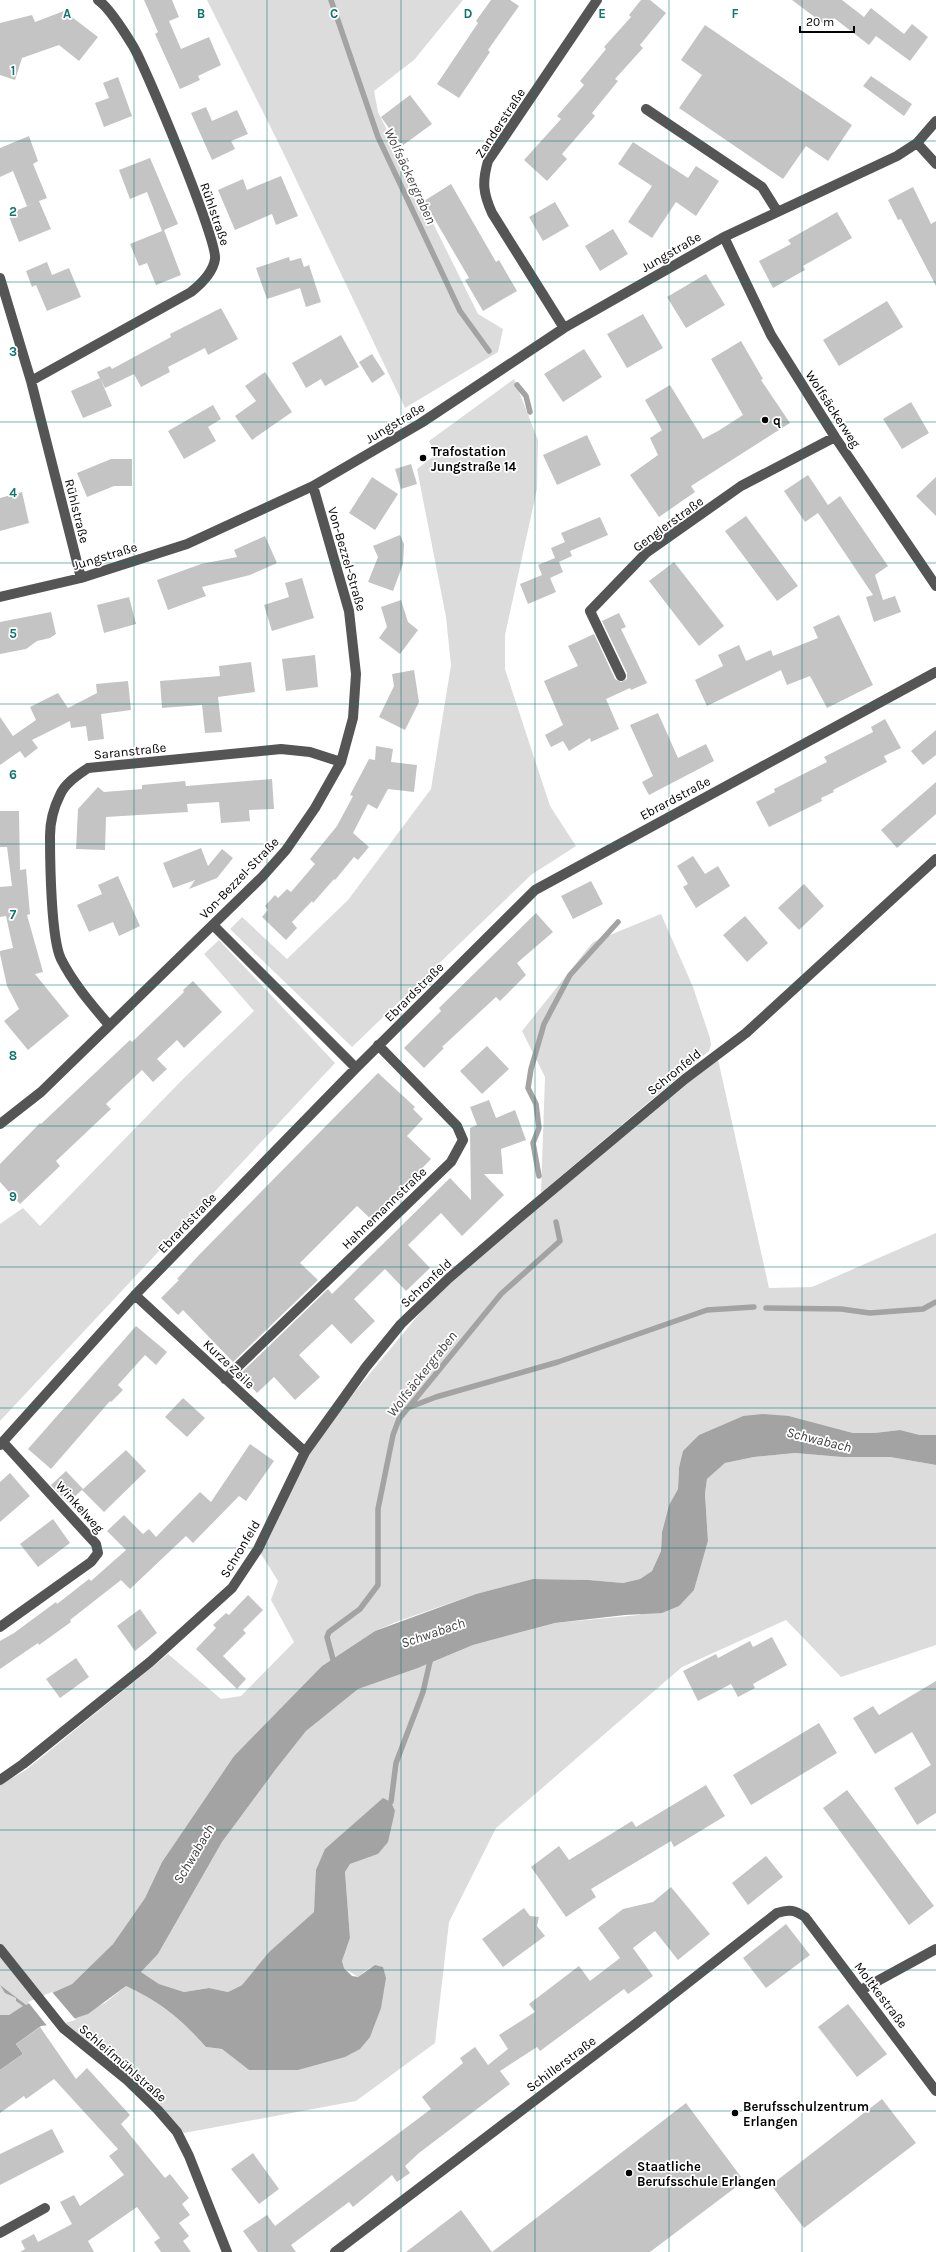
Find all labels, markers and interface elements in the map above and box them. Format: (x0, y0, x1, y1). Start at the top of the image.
text: A (63, 6, 71, 21)
text: B (197, 6, 205, 21)
text: C (330, 6, 338, 21)
text: D (464, 6, 473, 21)
text: E (598, 6, 606, 21)
text: F (731, 6, 739, 21)
scale bar (800, 8, 854, 34)
text: 20 m (806, 15, 834, 29)
text: 1 (11, 63, 15, 78)
street label: Zanderstraße (472, 85, 528, 161)
water label: Wolfsäckergraben (380, 125, 440, 227)
street label: Rühlstraße (197, 181, 233, 248)
text: 2 (9, 204, 17, 219)
street label: Jungstraße (638, 229, 704, 275)
text: 3 (9, 344, 17, 359)
street label: Wolfsäckerweg (802, 368, 864, 451)
street label: Jungstraße (363, 399, 428, 447)
place label: q (773, 413, 781, 429)
marker: q (760, 415, 770, 425)
place label: Trafostation Jungstraße 14 (431, 444, 517, 474)
marker: Trafostation Jungstraße 14 (418, 453, 428, 463)
street label: Rühlstraße (62, 477, 92, 545)
text: 4 (9, 485, 17, 500)
street label: Genglerstraße (630, 493, 706, 555)
street label: Von-Bezzel-Straße (325, 505, 369, 613)
street label: Jungstraße (71, 539, 139, 573)
text: 5 (9, 626, 17, 641)
street label: Saranstraße (93, 740, 167, 762)
text: 6 (9, 767, 17, 782)
street label: Ebrardstraße (637, 773, 713, 823)
street label: Von-Bezzel-Straße (196, 834, 282, 922)
text: 7 (10, 907, 17, 922)
street label: Ebrardstraße (381, 959, 447, 1025)
street label: Schronfeld (644, 1046, 704, 1098)
text: 8 (9, 1048, 17, 1063)
street label: Hahnemannstraße (339, 1164, 430, 1252)
text: 9 (9, 1189, 17, 1204)
street label: Ebrardstraße (155, 1190, 220, 1256)
street label: Schronfeld (397, 1256, 455, 1310)
water label: Wolfsäckergraben (383, 1328, 461, 1420)
street label: Kurze Zeile (200, 1336, 258, 1392)
water label: Schwabach (785, 1424, 853, 1456)
street label: Winkelweg (53, 1478, 108, 1536)
street label: Schronfeld (217, 1517, 263, 1581)
water label: Schwabach (399, 1614, 467, 1652)
water label: Schwabach (170, 1821, 218, 1887)
street label: Moltkestraße (851, 1959, 911, 2031)
street label: Schleifmühlstraße (76, 2021, 170, 2105)
street label: Schillerstraße (523, 2033, 599, 2095)
place label: Berufsschulzentrum Erlangen (743, 2099, 869, 2129)
marker: Berufsschulzentrum Erlangen (730, 2108, 740, 2118)
place label: Staatliche Berufsschule Erlangen (637, 2159, 776, 2189)
marker: Staatliche Berufsschule Erlangen (624, 2168, 634, 2178)

